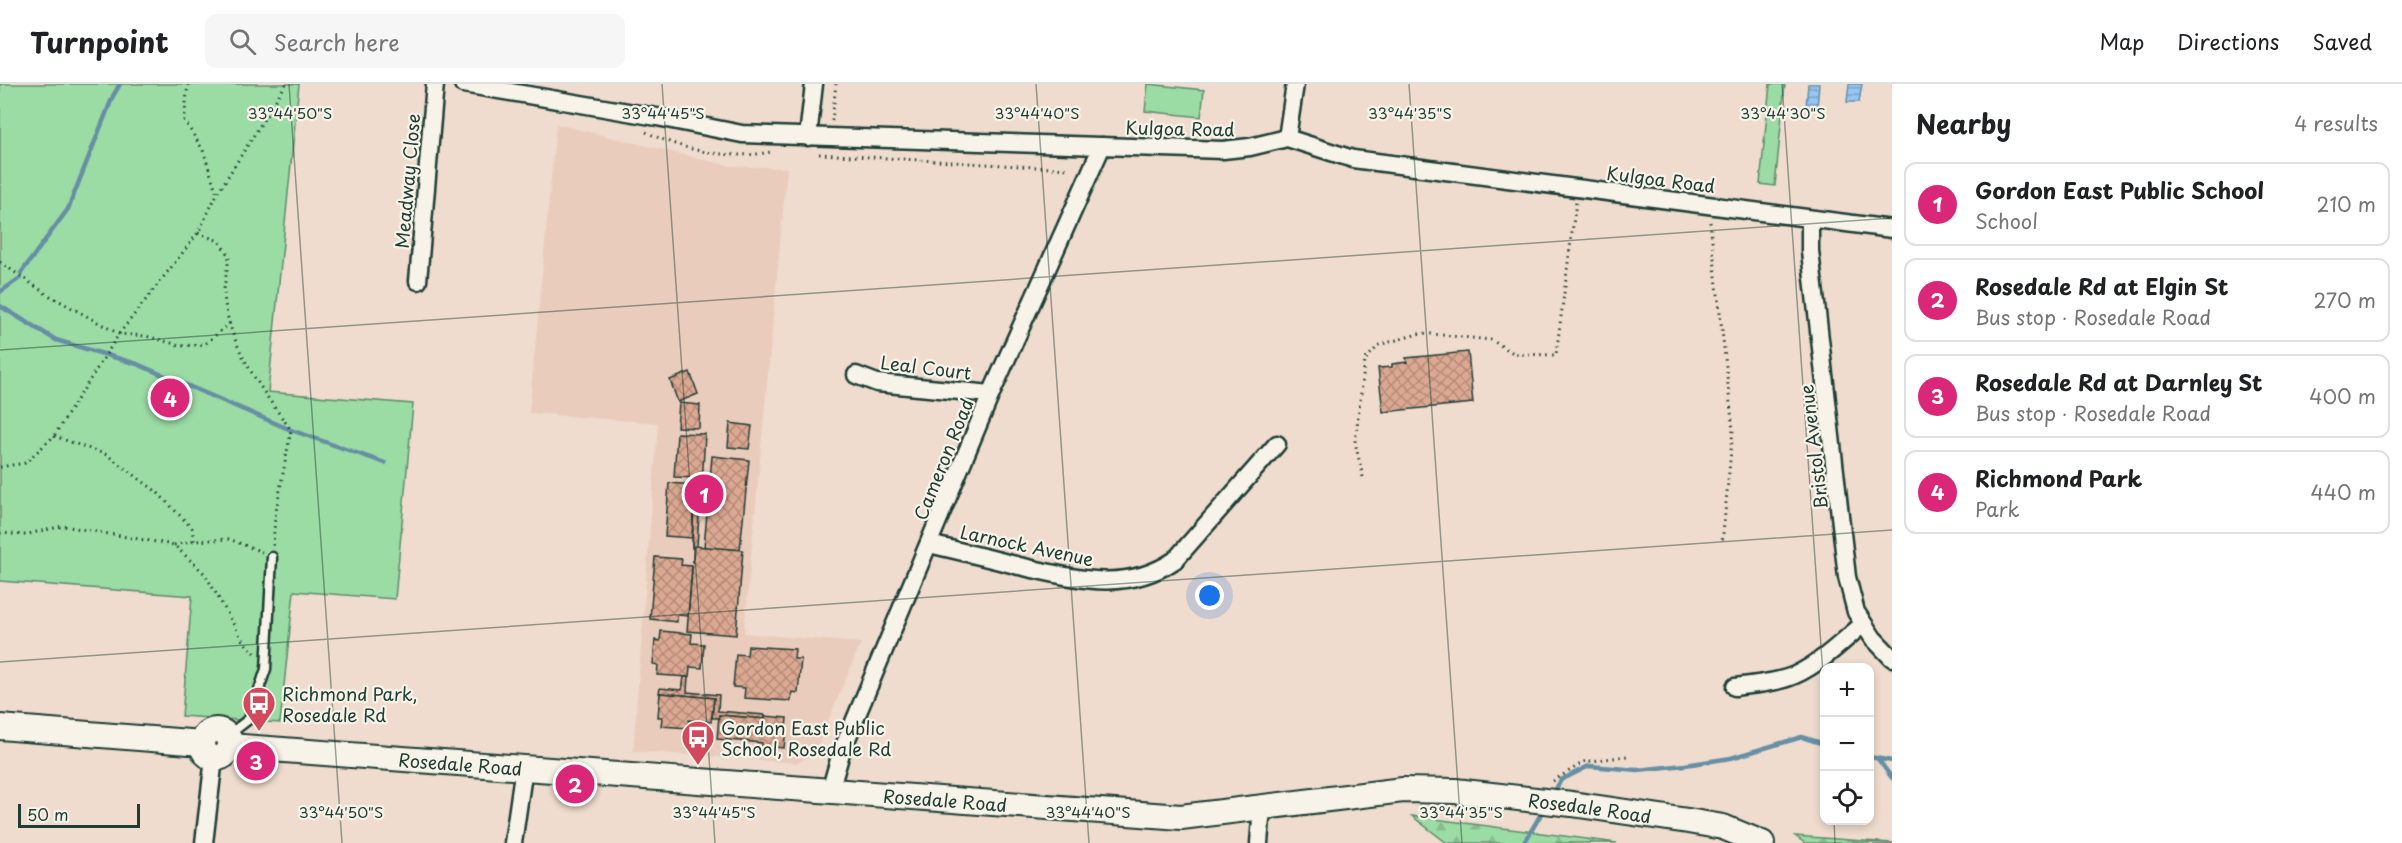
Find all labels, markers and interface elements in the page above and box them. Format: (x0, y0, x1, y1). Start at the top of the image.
search box (205, 14, 625, 68)
text: Turnpoint (30, 20, 169, 63)
icon: search (226, 25, 259, 58)
text: Search here (274, 25, 400, 58)
text: Map (2099, 25, 2144, 57)
text: Directions (2177, 25, 2279, 57)
text: Saved (2312, 25, 2372, 57)
text: 33°44'50"S (248, 101, 332, 124)
text: 33°44'45"S (621, 101, 705, 124)
text: 33°44'40"S (995, 101, 1080, 124)
text: 33°44'35"S (1368, 101, 1452, 124)
text: 33°44'30"S (1740, 101, 1826, 124)
text: Nearby (1916, 104, 2011, 143)
text: 4 results (2294, 108, 2378, 138)
street label: Meadway Close (388, 113, 426, 249)
street label: Kulgoa Road (1125, 114, 1235, 142)
street label: Kulgoa Road (1605, 159, 1717, 199)
text: Gordon East Public School (1975, 173, 2264, 206)
text: 1 (1933, 189, 1942, 219)
text: 210 m (2317, 189, 2376, 219)
text: School (1975, 206, 2038, 236)
text: Rosedale Rd at Elgin St (1975, 269, 2228, 302)
text: 2 (1930, 285, 1945, 315)
text: 270 m (2313, 285, 2376, 315)
text: Bus stop · Rosedale Road (1975, 302, 2211, 332)
street label: Leal Court (879, 348, 973, 386)
text: Rosedale Rd at Darnley St (1975, 365, 2262, 398)
pin: 4 (150, 376, 190, 420)
text: 3 (1931, 381, 1944, 411)
text: 400 m (2309, 381, 2376, 411)
street label: Bristol Avenue (1792, 383, 1834, 511)
street label: Cameron Road (906, 394, 980, 524)
text: Bus stop · Rosedale Road (1975, 398, 2211, 428)
text: Richmond Park (1975, 461, 2142, 494)
pin: 1 (684, 472, 724, 516)
text: 4 (1931, 477, 1944, 507)
text: 440 m (2311, 477, 2376, 507)
text: Park (1975, 494, 2020, 524)
street label: Larnock Avenue (958, 518, 1097, 572)
your location (1195, 581, 1224, 610)
map controls (1820, 663, 1874, 825)
button: + (1820, 663, 1874, 717)
place label: Richmond Park, Rosedale Rd (282, 680, 418, 728)
bus stop icon: Richmond Park, Rosedale Rd (241, 685, 277, 732)
place label: Gordon East Public School, Rosedale Rd (721, 714, 891, 762)
button: − (1820, 717, 1874, 771)
bus stop icon: Gordon East Public School, Rosedale Rd (680, 719, 716, 766)
pin: 3 (236, 738, 276, 784)
street label: Rosedale Road (397, 745, 523, 781)
pin: 2 (556, 762, 594, 806)
button: locate (1820, 771, 1874, 825)
street label: Rosedale Road (882, 781, 1008, 817)
street label: Rosedale Road (1527, 786, 1653, 829)
text: 33°44'50"S (299, 800, 383, 823)
text: 33°44'45"S (672, 800, 756, 823)
text: 33°44'40"S (1046, 800, 1131, 823)
text: 33°44'35"S (1419, 800, 1503, 823)
scale bar (18, 801, 140, 828)
text: 50 m (27, 802, 68, 826)

